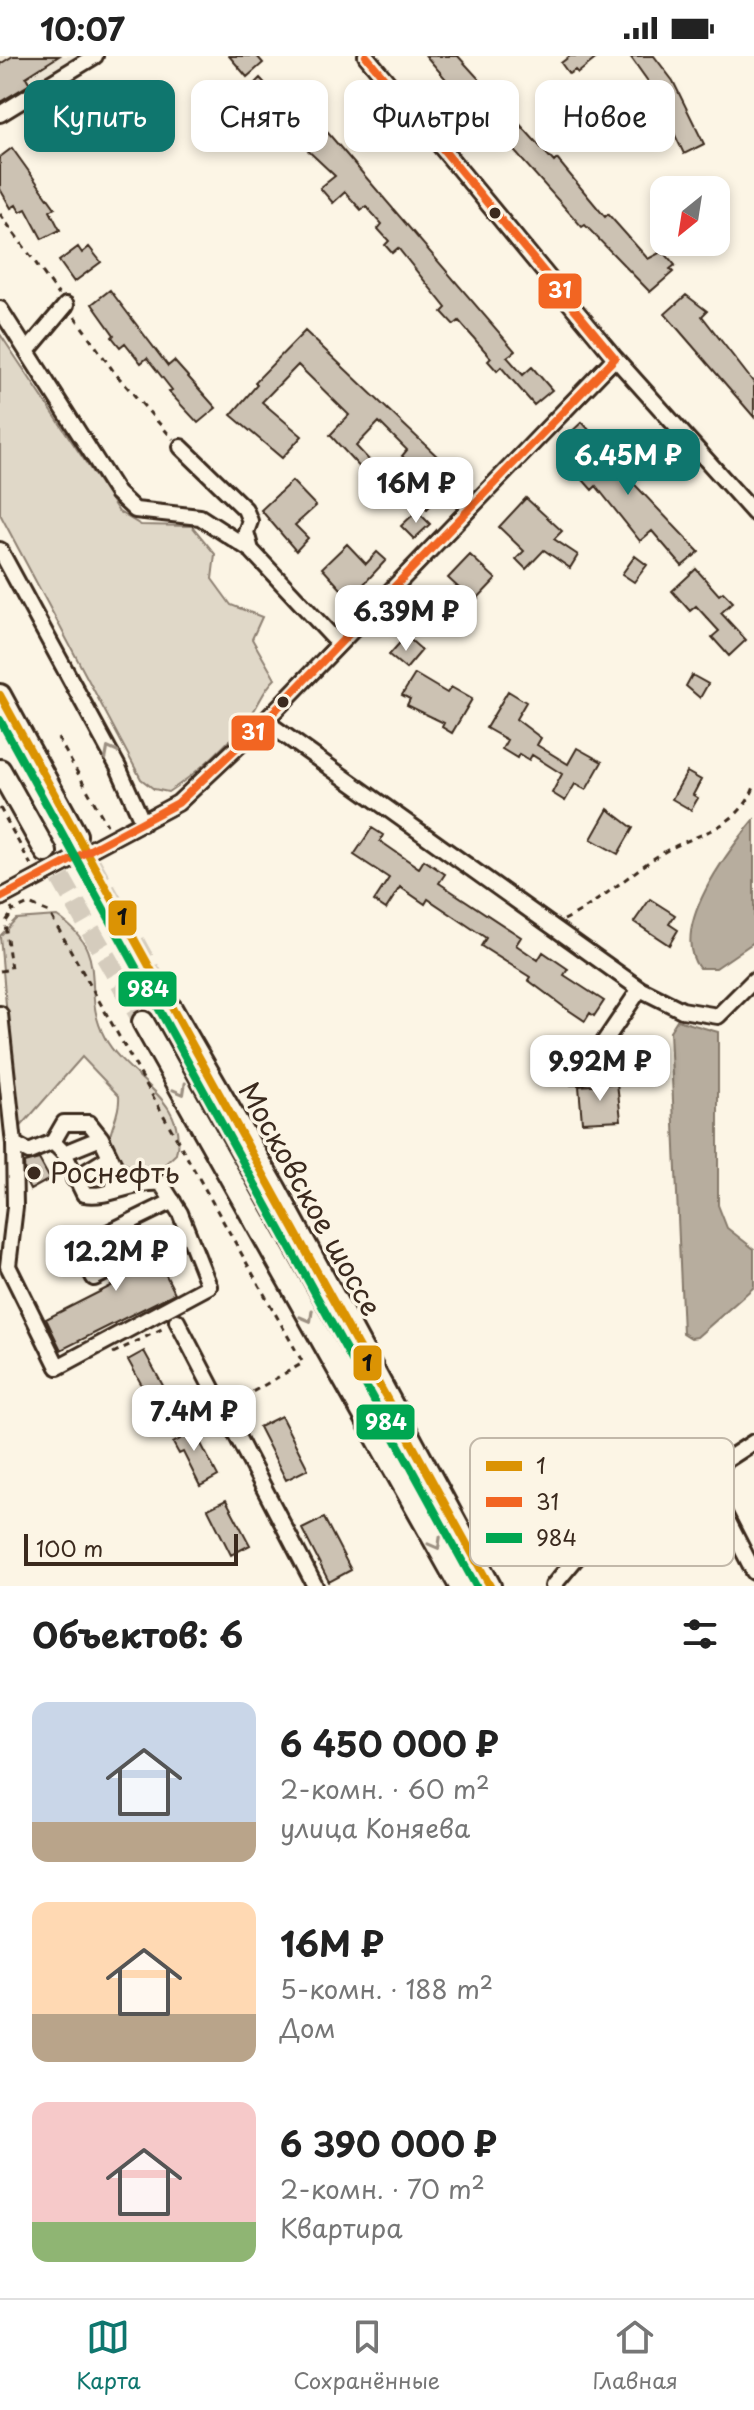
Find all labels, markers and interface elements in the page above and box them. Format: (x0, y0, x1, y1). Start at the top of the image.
text: 10:07 (40, 6, 125, 51)
chip: Купить (24, 80, 175, 152)
chip: Снять (191, 80, 328, 152)
chip: Фильтры (344, 80, 519, 152)
chip: Новое (535, 80, 675, 152)
north arrow (650, 176, 730, 256)
map controls (650, 176, 730, 256)
unlabelled marker (487, 205, 503, 221)
line badge: 31 (537, 272, 583, 310)
text: 31 (548, 272, 572, 305)
pin: 6.45M ₽ (554, 429, 702, 497)
text: 6.45M ₽ (574, 435, 682, 474)
pin: 16M ₽ (360, 457, 472, 525)
text: 16M ₽ (376, 463, 456, 502)
pin: 6.39M ₽ (332, 585, 480, 653)
text: 6.39M ₽ (353, 591, 459, 630)
unlabelled marker (275, 694, 291, 710)
line badge: 31 (230, 714, 276, 752)
text: 31 (241, 714, 265, 747)
one-way arrow (105, 746, 120, 761)
line badge: 1 (107, 899, 138, 937)
text: 1 (117, 899, 127, 932)
line badge: 984 (117, 970, 178, 1008)
text: 984 (127, 971, 169, 1004)
pin: 9.92M ₽ (526, 1035, 674, 1103)
text: 9.92M ₽ (548, 1041, 652, 1080)
street label: Московское шоссе (229, 1073, 394, 1323)
one-way arrow (171, 1082, 187, 1096)
place label: Роснефть (50, 1150, 179, 1193)
marker: Роснефть (25, 1164, 43, 1182)
pin: 12.2M ₽ (42, 1225, 190, 1293)
text: 12.2M ₽ (64, 1231, 168, 1270)
one-way arrow (299, 1309, 314, 1323)
line badge: 1 (352, 1344, 383, 1382)
text: 1 (362, 1345, 372, 1378)
pin: 7.4M ₽ (129, 1385, 259, 1453)
text: 7.4M ₽ (150, 1391, 238, 1430)
line badge: 984 (355, 1403, 416, 1441)
text: 984 (365, 1404, 407, 1437)
legend (470, 1438, 734, 1566)
text: 1 (536, 1448, 546, 1481)
text: 31 (536, 1484, 559, 1517)
text: 984 (536, 1520, 577, 1553)
scale bar (24, 1530, 238, 1566)
text: 100 m (36, 1531, 103, 1564)
one-way arrow (426, 1535, 442, 1549)
text: Объектов: 6 (32, 1608, 243, 1660)
icon: filters (678, 1612, 722, 1656)
text: 6 450 000 ₽ (280, 1717, 499, 1769)
icon: home (96, 1734, 192, 1830)
text: 2-комн. · 60 m² (280, 1769, 490, 1808)
text: улица Коняева (280, 1808, 470, 1847)
text: 16M ₽ (280, 1917, 384, 1969)
icon: home (96, 1934, 192, 2030)
text: 5-комн. · 188 m² (280, 1969, 493, 2008)
text: Дом (280, 2008, 336, 2047)
text: 6 390 000 ₽ (280, 2117, 497, 2169)
icon: home (96, 2134, 192, 2230)
text: 2-комн. · 70 m² (280, 2169, 485, 2208)
text: Квартира (280, 2208, 403, 2247)
tab: Карта (76, 2315, 141, 2396)
tab: Сохранённые (293, 2315, 440, 2396)
tab: Главная (593, 2315, 678, 2396)

